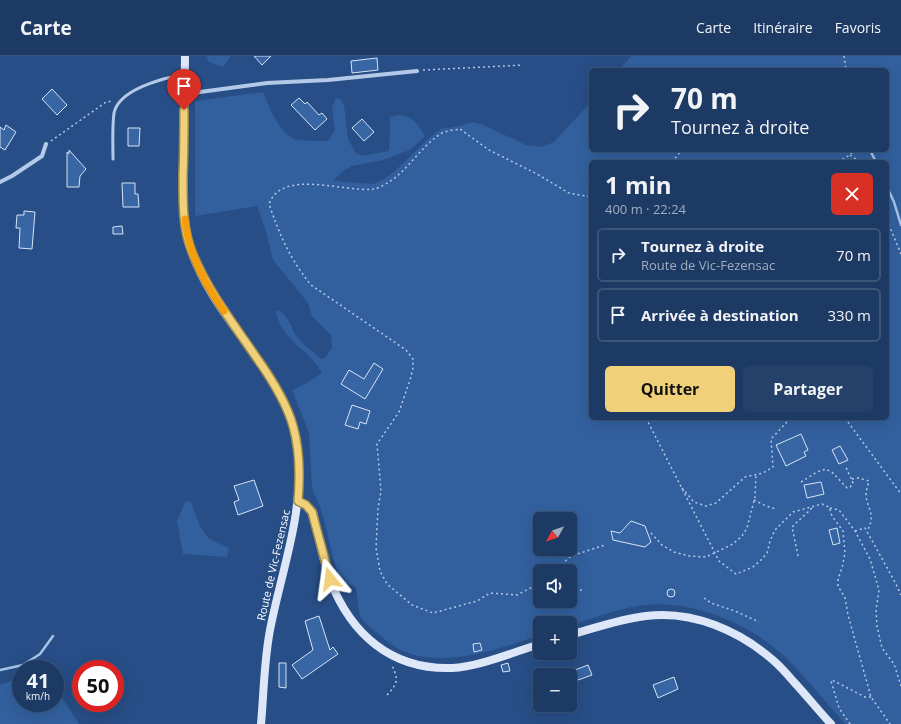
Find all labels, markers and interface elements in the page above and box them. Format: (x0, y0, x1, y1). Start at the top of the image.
text: Carte (20, 15, 72, 41)
text: Carte (696, 18, 731, 37)
text: Itinéraire (753, 18, 813, 37)
text: Favoris (835, 18, 881, 37)
pin (167, 69, 201, 110)
icon: arrive (173, 75, 195, 97)
text: 70 m (671, 79, 738, 117)
icon: right (605, 84, 657, 136)
text: Tournez à droite (671, 115, 809, 139)
text: 1 min (605, 168, 672, 201)
button: close (831, 173, 873, 215)
text: 400 m · 22:24 (605, 200, 686, 218)
text: Tournez à droite (641, 236, 764, 256)
icon: right (607, 244, 629, 266)
text: 70 m (836, 245, 871, 265)
text: Route de Vic-Fezensac (641, 256, 775, 274)
icon: arrive (607, 304, 629, 326)
text: Arrivée à destination (641, 305, 799, 325)
text: 330 m (827, 305, 871, 325)
button: Quitter (605, 366, 735, 412)
button: Partager (743, 366, 873, 412)
street label: Route de Vic-Fezensac (253, 508, 293, 622)
north arrow (533, 512, 577, 556)
map controls (533, 512, 577, 712)
position arrow (309, 558, 351, 600)
button: sound (533, 564, 577, 608)
button: + (533, 616, 577, 660)
speed limit sign: 50 (72, 660, 124, 712)
text: 41 (27, 667, 49, 694)
button: − (533, 668, 577, 712)
text: km/h (26, 689, 50, 703)

